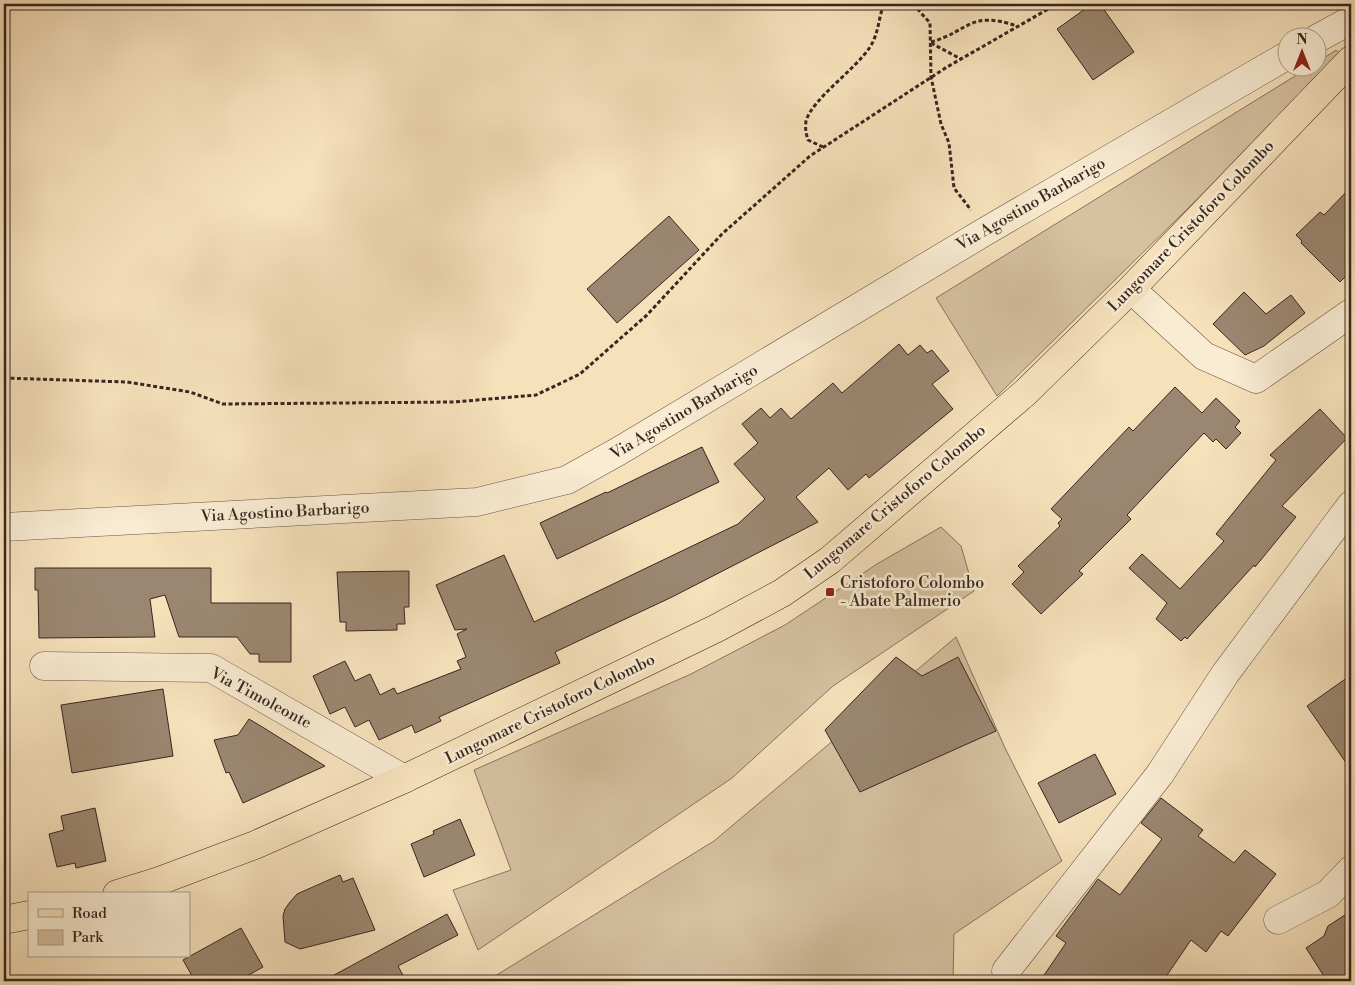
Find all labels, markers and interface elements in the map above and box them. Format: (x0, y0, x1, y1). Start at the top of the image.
north arrow (1278, 28, 1328, 78)
text: N (1296, 31, 1308, 49)
street label: Lungomare Cristoforo Colombo (1104, 136, 1278, 316)
street label: Via Agostino Barbarigo (952, 153, 1109, 255)
street label: Via Agostino Barbarigo (606, 360, 762, 465)
street label: Lungomare Cristoforo Colombo (800, 420, 990, 584)
street label: Via Agostino Barbarigo (199, 498, 370, 526)
place label: Cristoforo Colombo - Abate Palmerio (840, 573, 984, 611)
marker: Cristoforo Colombo - Abate Palmerio (824, 586, 836, 598)
street label: Lungomare Cristoforo Colombo (442, 649, 658, 769)
street label: Via Timoleonte (206, 663, 315, 733)
legend (28, 892, 190, 958)
text: Road (72, 904, 107, 923)
text: Park (72, 928, 104, 947)

